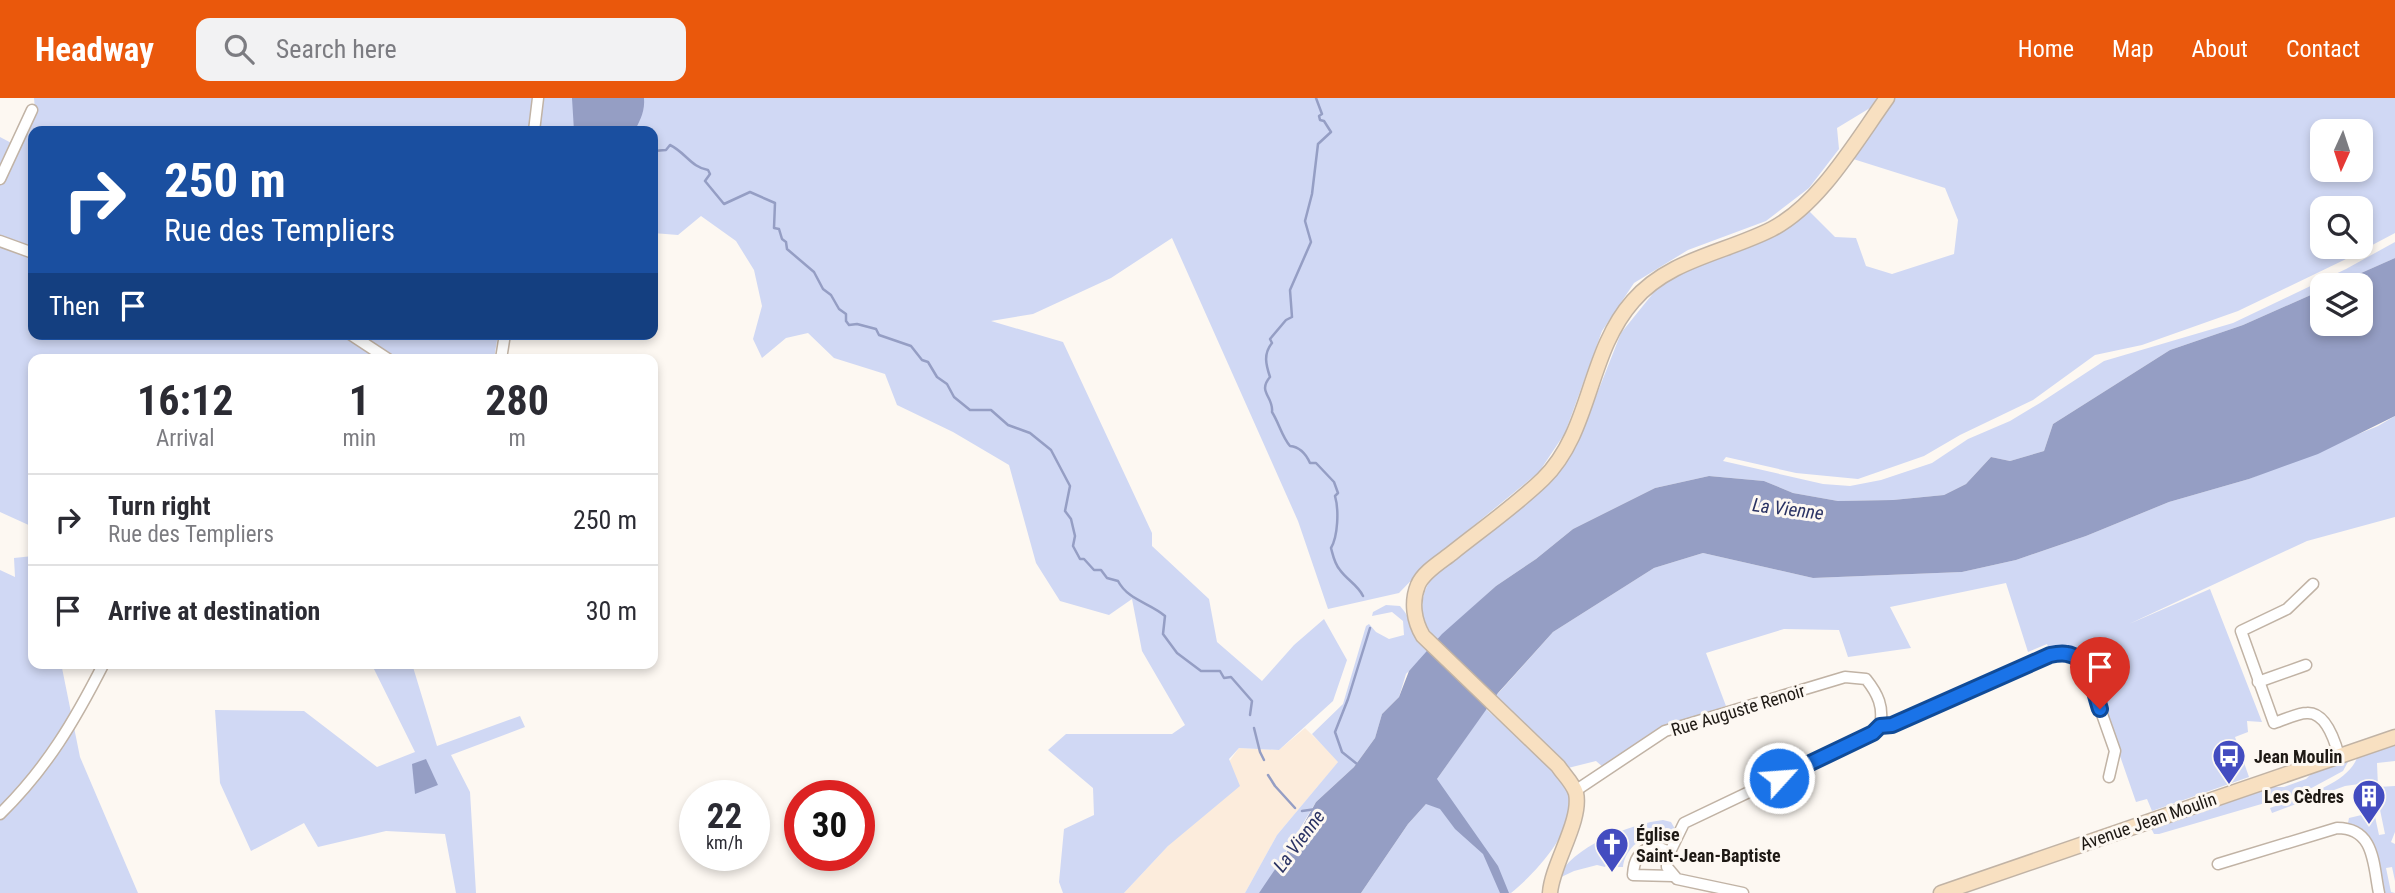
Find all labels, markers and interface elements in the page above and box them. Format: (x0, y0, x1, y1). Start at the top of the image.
search box (196, 18, 686, 81)
text: Headway (35, 30, 154, 69)
icon: search (220, 30, 258, 68)
text: Search here (276, 34, 397, 64)
text: Home (2018, 35, 2074, 63)
text: Map (2112, 35, 2154, 63)
text: About (2192, 35, 2248, 63)
text: Contact (2286, 35, 2360, 63)
north arrow (2310, 119, 2373, 182)
map controls (2310, 119, 2373, 336)
text: 250 m (164, 152, 286, 209)
icon: right (49, 154, 140, 245)
button: search (2310, 196, 2373, 259)
text: Rue des Templiers (164, 211, 395, 249)
button: layers (2310, 273, 2373, 336)
icon: arrive (114, 287, 152, 325)
text: Then (49, 291, 100, 321)
text: 16:12 (137, 376, 233, 425)
text: 1 (349, 376, 370, 425)
text: 280 (485, 376, 549, 425)
text: Arrival (156, 425, 214, 452)
text: min (342, 425, 376, 452)
text: m (508, 425, 526, 452)
text: Turn right (108, 491, 210, 521)
water label: La Vienne (1751, 493, 1825, 525)
icon: right (49, 501, 87, 539)
text: 250 m (573, 505, 637, 535)
text: Rue des Templiers (108, 521, 274, 548)
icon: arrive (49, 592, 87, 630)
text: Arrive at destination (108, 596, 320, 626)
text: 30 m (586, 596, 637, 626)
pin (2070, 637, 2130, 709)
icon: arrive (2081, 648, 2119, 686)
street label: Rue Auguste Renoir (1669, 680, 1808, 740)
bus stop icon: Jean Moulin (2210, 737, 2248, 786)
position arrow (1742, 741, 1816, 815)
place label: Jean Moulin (2254, 746, 2342, 767)
building icon: Les Cèdres (2350, 777, 2388, 826)
speed limit sign: 30 (784, 780, 875, 871)
place label: Les Cèdres (2264, 786, 2344, 807)
street label: Avenue Jean Moulin (2077, 788, 2219, 854)
text: 22 (707, 796, 742, 837)
water label: La Vienne (1268, 805, 1330, 877)
place label: Église Saint-Jean-Baptiste (1636, 824, 1781, 866)
church icon: Église Saint-Jean-Baptiste (1593, 825, 1631, 874)
text: km/h (706, 832, 743, 853)

